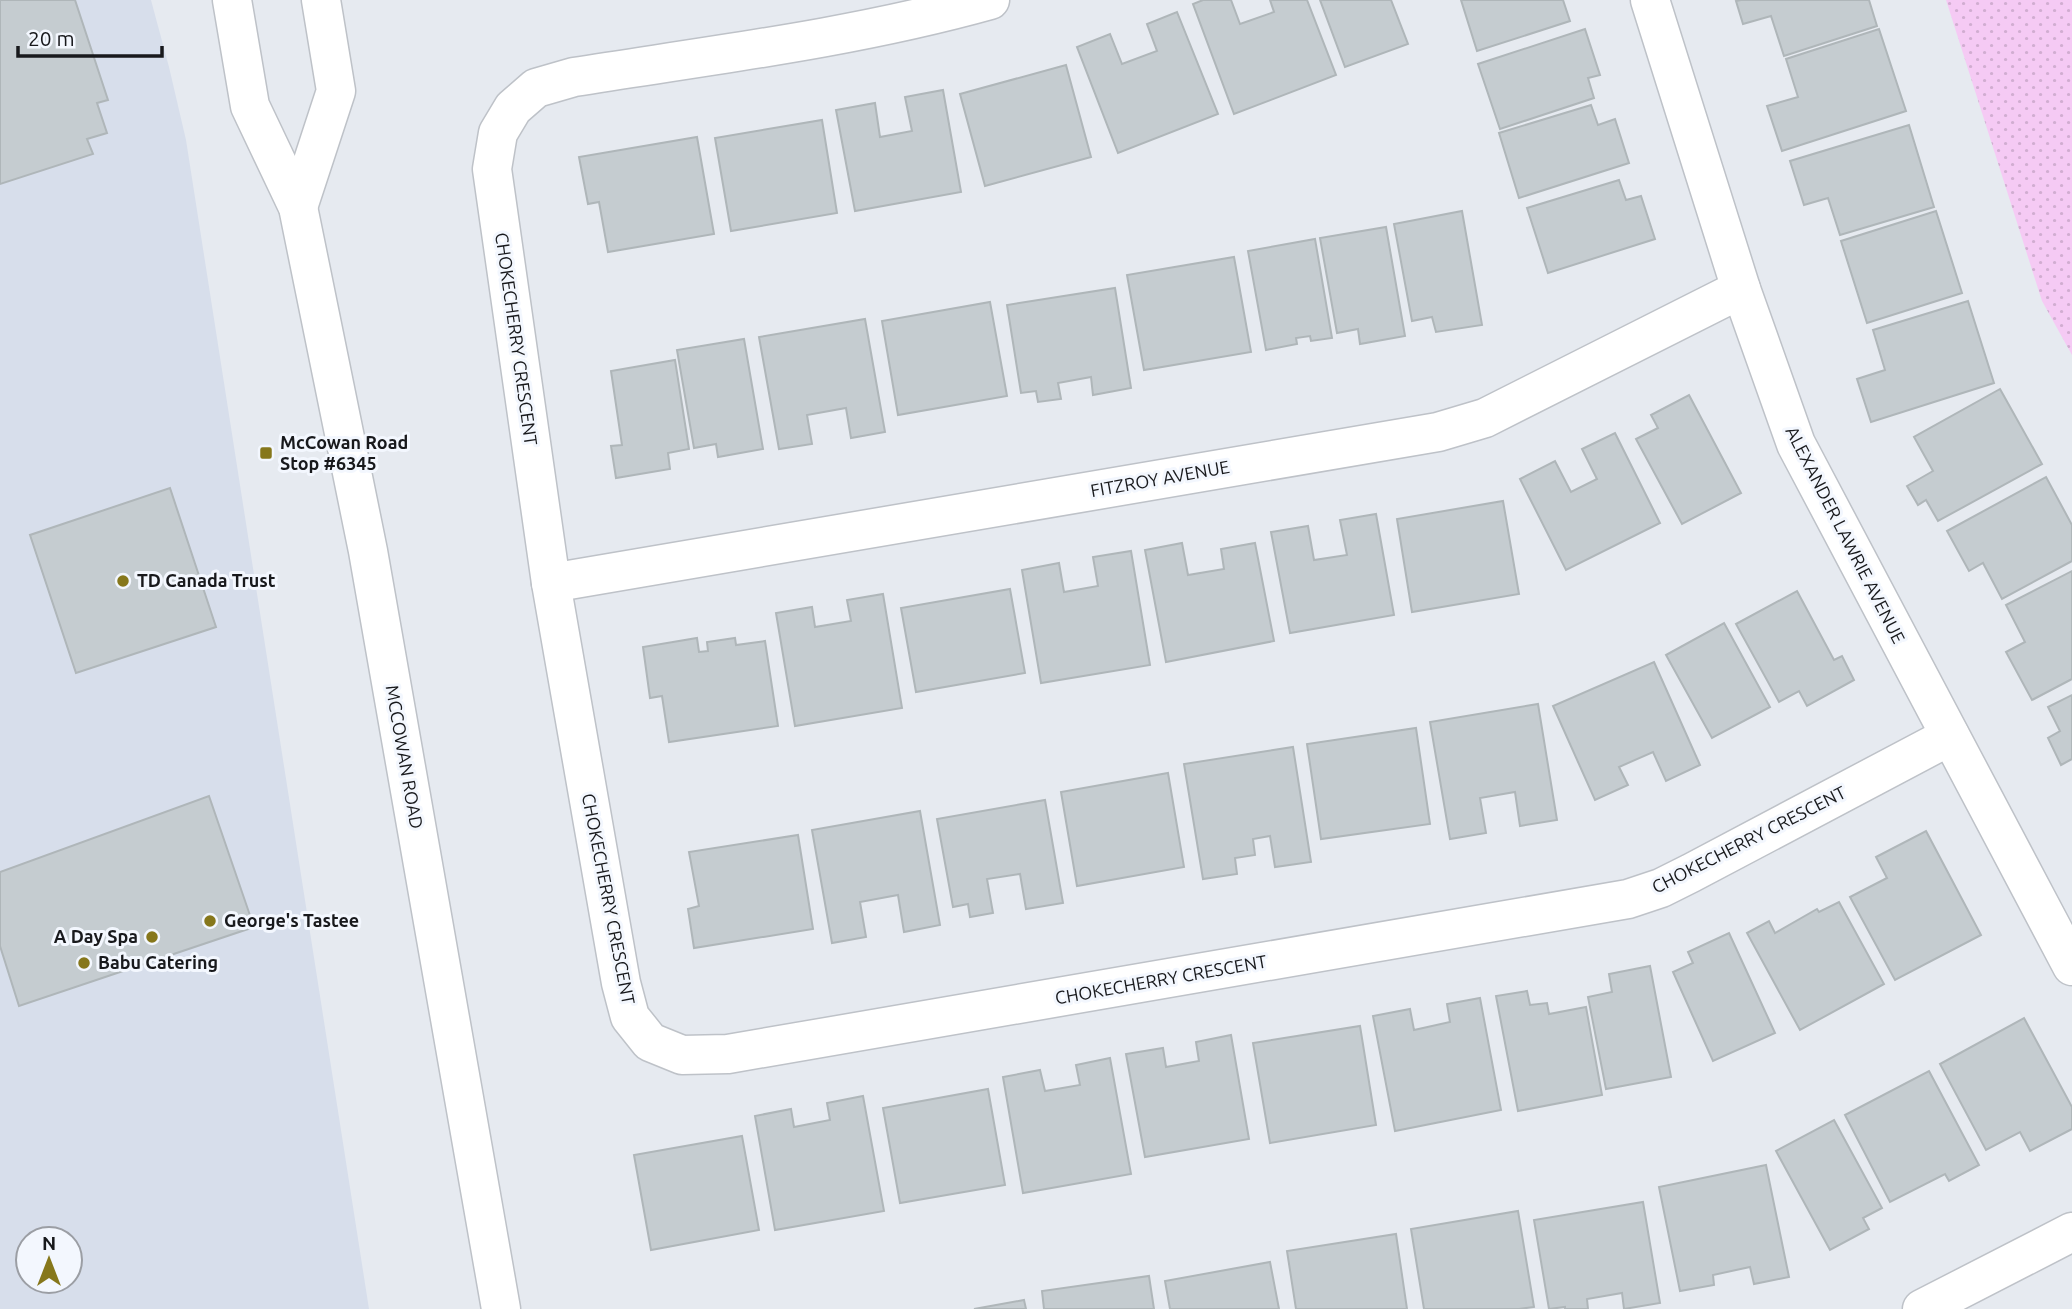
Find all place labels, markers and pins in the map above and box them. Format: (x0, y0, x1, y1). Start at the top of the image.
place label: McCowan Road Stop #6345 (280, 432, 408, 473)
marker: McCowan Road Stop #6345 (258, 445, 274, 461)
place label: TD Canada Trust (137, 570, 276, 590)
marker: TD Canada Trust (115, 573, 131, 589)
place label: George's Tastee (224, 910, 359, 930)
marker: George's Tastee (202, 913, 218, 929)
place label: A Day Spa (54, 926, 138, 946)
marker: A Day Spa (144, 929, 160, 945)
place label: Babu Catering (98, 952, 218, 972)
marker: Babu Catering (76, 955, 92, 971)

